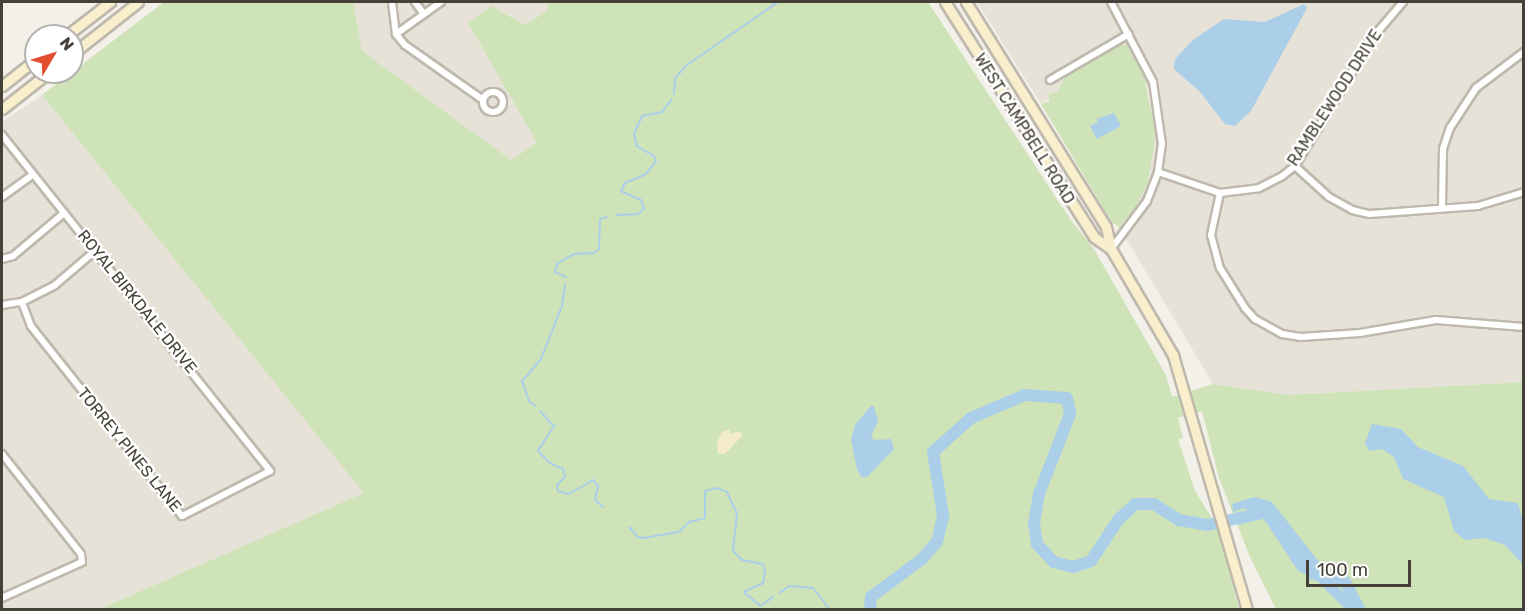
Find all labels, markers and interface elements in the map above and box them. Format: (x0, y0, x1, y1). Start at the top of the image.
north arrow (24, 24, 84, 84)
street label: RAMBLEWOOD DRIVE (1284, 26, 1386, 170)
text: N (56, 33, 78, 54)
street label: WEST CAMPBELL ROAD (970, 50, 1078, 208)
street label: ROYAL BIRKDALE DRIVE (73, 226, 201, 378)
street label: TORREY PINES LANE (73, 384, 185, 516)
scale bar (1309, 548, 1414, 586)
text: 100 m (1317, 559, 1368, 581)

